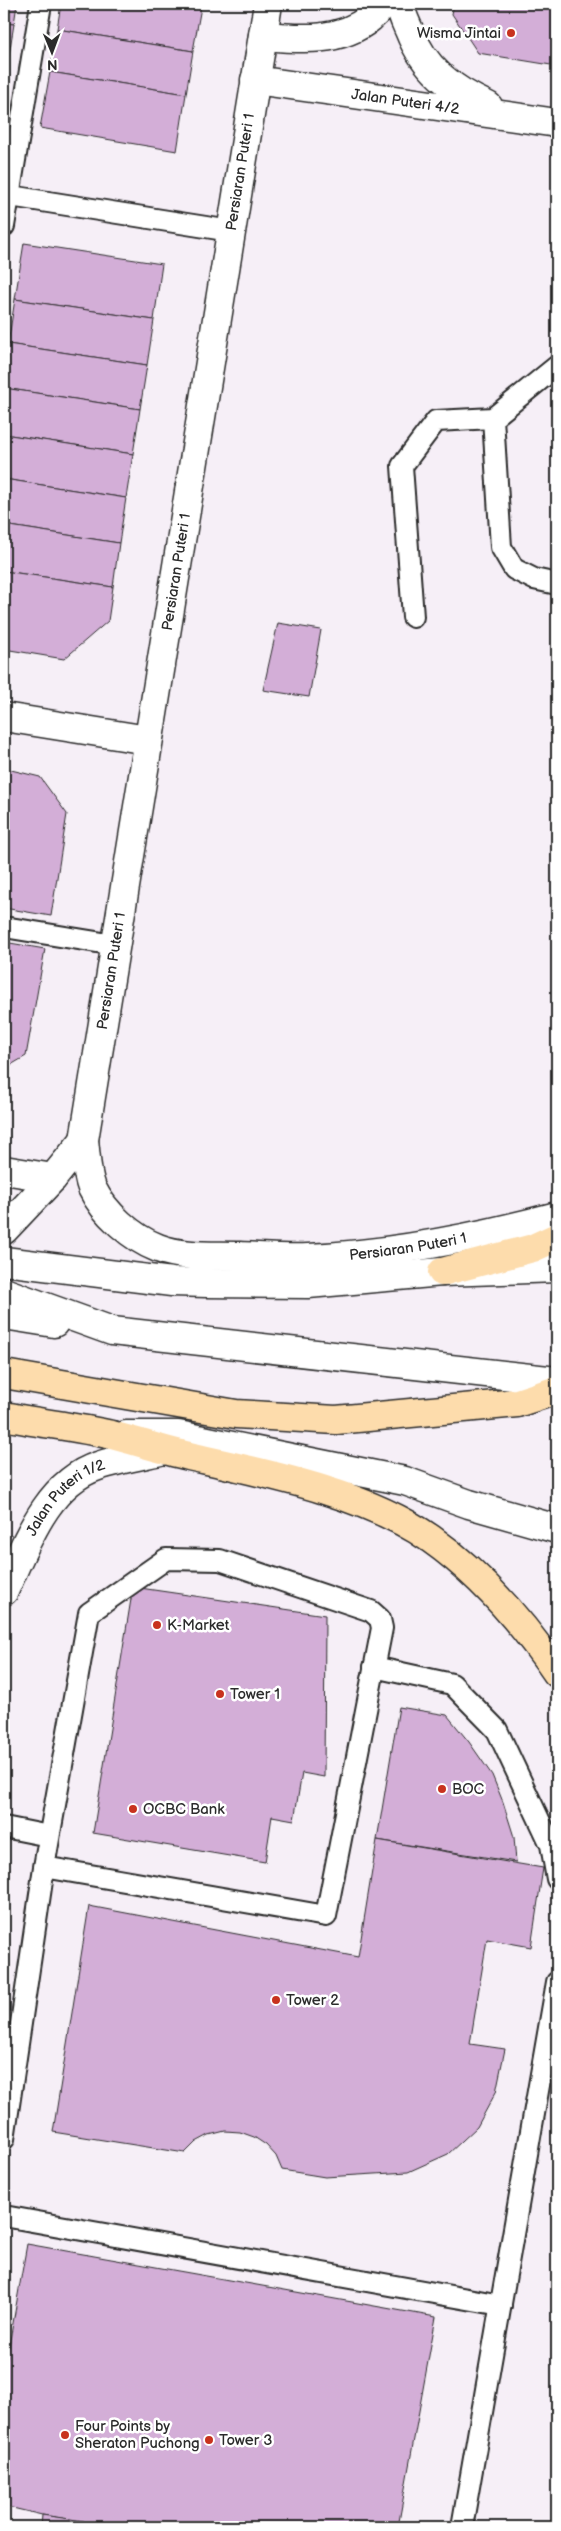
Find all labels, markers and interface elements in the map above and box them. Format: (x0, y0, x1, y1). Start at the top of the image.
place label: Wisma Jintai (417, 24, 501, 43)
marker: Wisma Jintai (505, 27, 517, 39)
north arrow (28, 28, 78, 78)
text: N (47, 56, 58, 73)
street label: Jalan Puteri 4/2 (350, 85, 461, 119)
street label: Persiaran Puteri 1 (222, 112, 259, 232)
street label: Persiaran Puteri 1 (158, 512, 195, 632)
street label: Persiaran Puteri 1 (93, 911, 130, 1031)
street label: Persiaran Puteri 1 (348, 1229, 468, 1265)
street label: Jalan Puteri 1/2 (22, 1455, 107, 1539)
place label: K-Market (167, 1616, 230, 1635)
marker: K-Market (151, 1619, 163, 1631)
place label: Tower 1 (230, 1685, 280, 1704)
marker: Tower 1 (214, 1688, 226, 1700)
place label: BOC (452, 1780, 485, 1799)
marker: BOC (436, 1783, 448, 1795)
place label: OCBC Bank (143, 1800, 225, 1819)
marker: OCBC Bank (127, 1803, 139, 1815)
place label: Tower 2 (286, 1991, 339, 2010)
marker: Tower 2 (270, 1994, 282, 2006)
place label: Four Points by Sheraton Puchong (75, 2417, 200, 2453)
marker: Four Points by Sheraton Puchong (59, 2429, 71, 2441)
place label: Tower 3 (219, 2431, 272, 2450)
marker: Tower 3 (203, 2434, 215, 2446)

